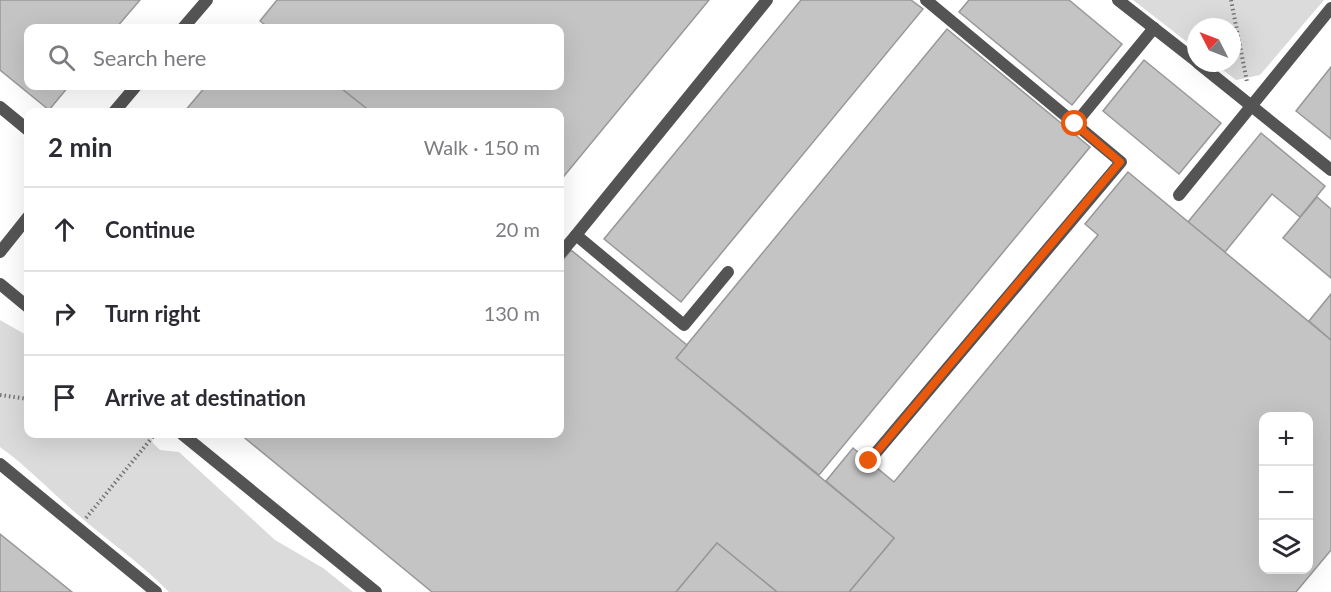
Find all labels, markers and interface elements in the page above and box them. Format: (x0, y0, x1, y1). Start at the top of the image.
north arrow (1187, 18, 1241, 72)
search box (24, 24, 564, 90)
icon: search (45, 41, 78, 74)
text: Search here (93, 44, 206, 71)
route start (1061, 110, 1087, 136)
text: 2 min (48, 131, 112, 163)
text: Walk · 150 m (424, 135, 540, 159)
icon: ahead (48, 213, 81, 246)
text: Continue (105, 216, 195, 243)
text: 20 m (495, 217, 540, 241)
icon: right (48, 297, 81, 330)
text: Turn right (105, 300, 200, 327)
text: 130 m (484, 301, 540, 325)
icon: arrive (48, 381, 81, 414)
text: Arrive at destination (105, 384, 306, 411)
map controls (1259, 412, 1313, 574)
button: + (1259, 412, 1313, 466)
route end (855, 447, 881, 473)
button: − (1259, 466, 1313, 520)
button: layers (1259, 520, 1313, 574)

